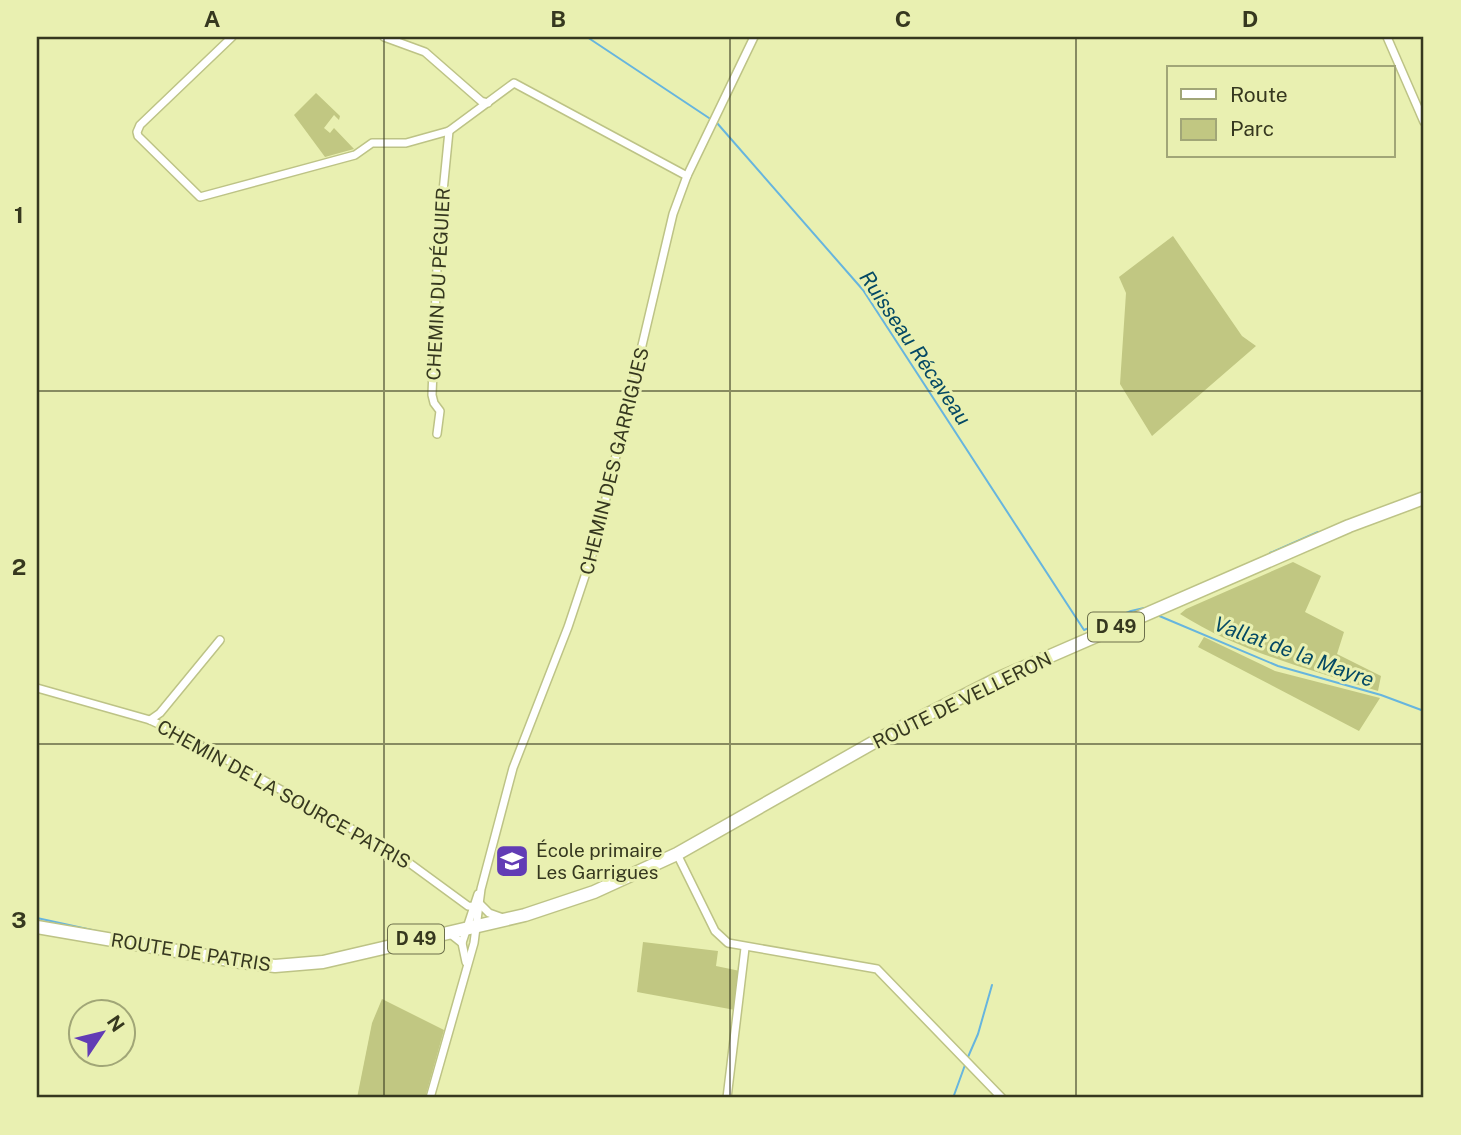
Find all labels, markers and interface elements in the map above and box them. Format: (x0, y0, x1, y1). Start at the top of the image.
text: A (204, 5, 221, 32)
text: B (550, 5, 566, 32)
text: C (895, 5, 911, 32)
text: D (1242, 5, 1258, 32)
legend (1167, 66, 1394, 158)
text: Route (1230, 82, 1288, 107)
text: Parc (1230, 116, 1274, 141)
street label: CHEMIN DU PÉGUIER (422, 187, 454, 381)
text: 1 (14, 201, 24, 228)
water label: Ruisseau Récaveau (854, 266, 976, 430)
street label: CHEMIN DES GARRIGUES (575, 345, 653, 577)
text: 2 (12, 553, 26, 580)
water label: Vallat de la Mayre (1211, 611, 1378, 692)
road number: D 49 (1088, 612, 1144, 642)
street label: ROUTE DE VELLERON (869, 647, 1055, 753)
street label: CHEMIN DE LA SOURCE PATRIS (153, 715, 415, 873)
place label: École primaire Les Garrigues (536, 839, 663, 883)
school or university icon: École primaire Les Garrigues (493, 842, 531, 880)
text: 3 (11, 906, 27, 933)
road number: D 49 (388, 924, 444, 954)
street label: ROUTE DE PATRIS (109, 928, 273, 976)
north arrow (66, 998, 136, 1068)
text: N (103, 1011, 129, 1036)

